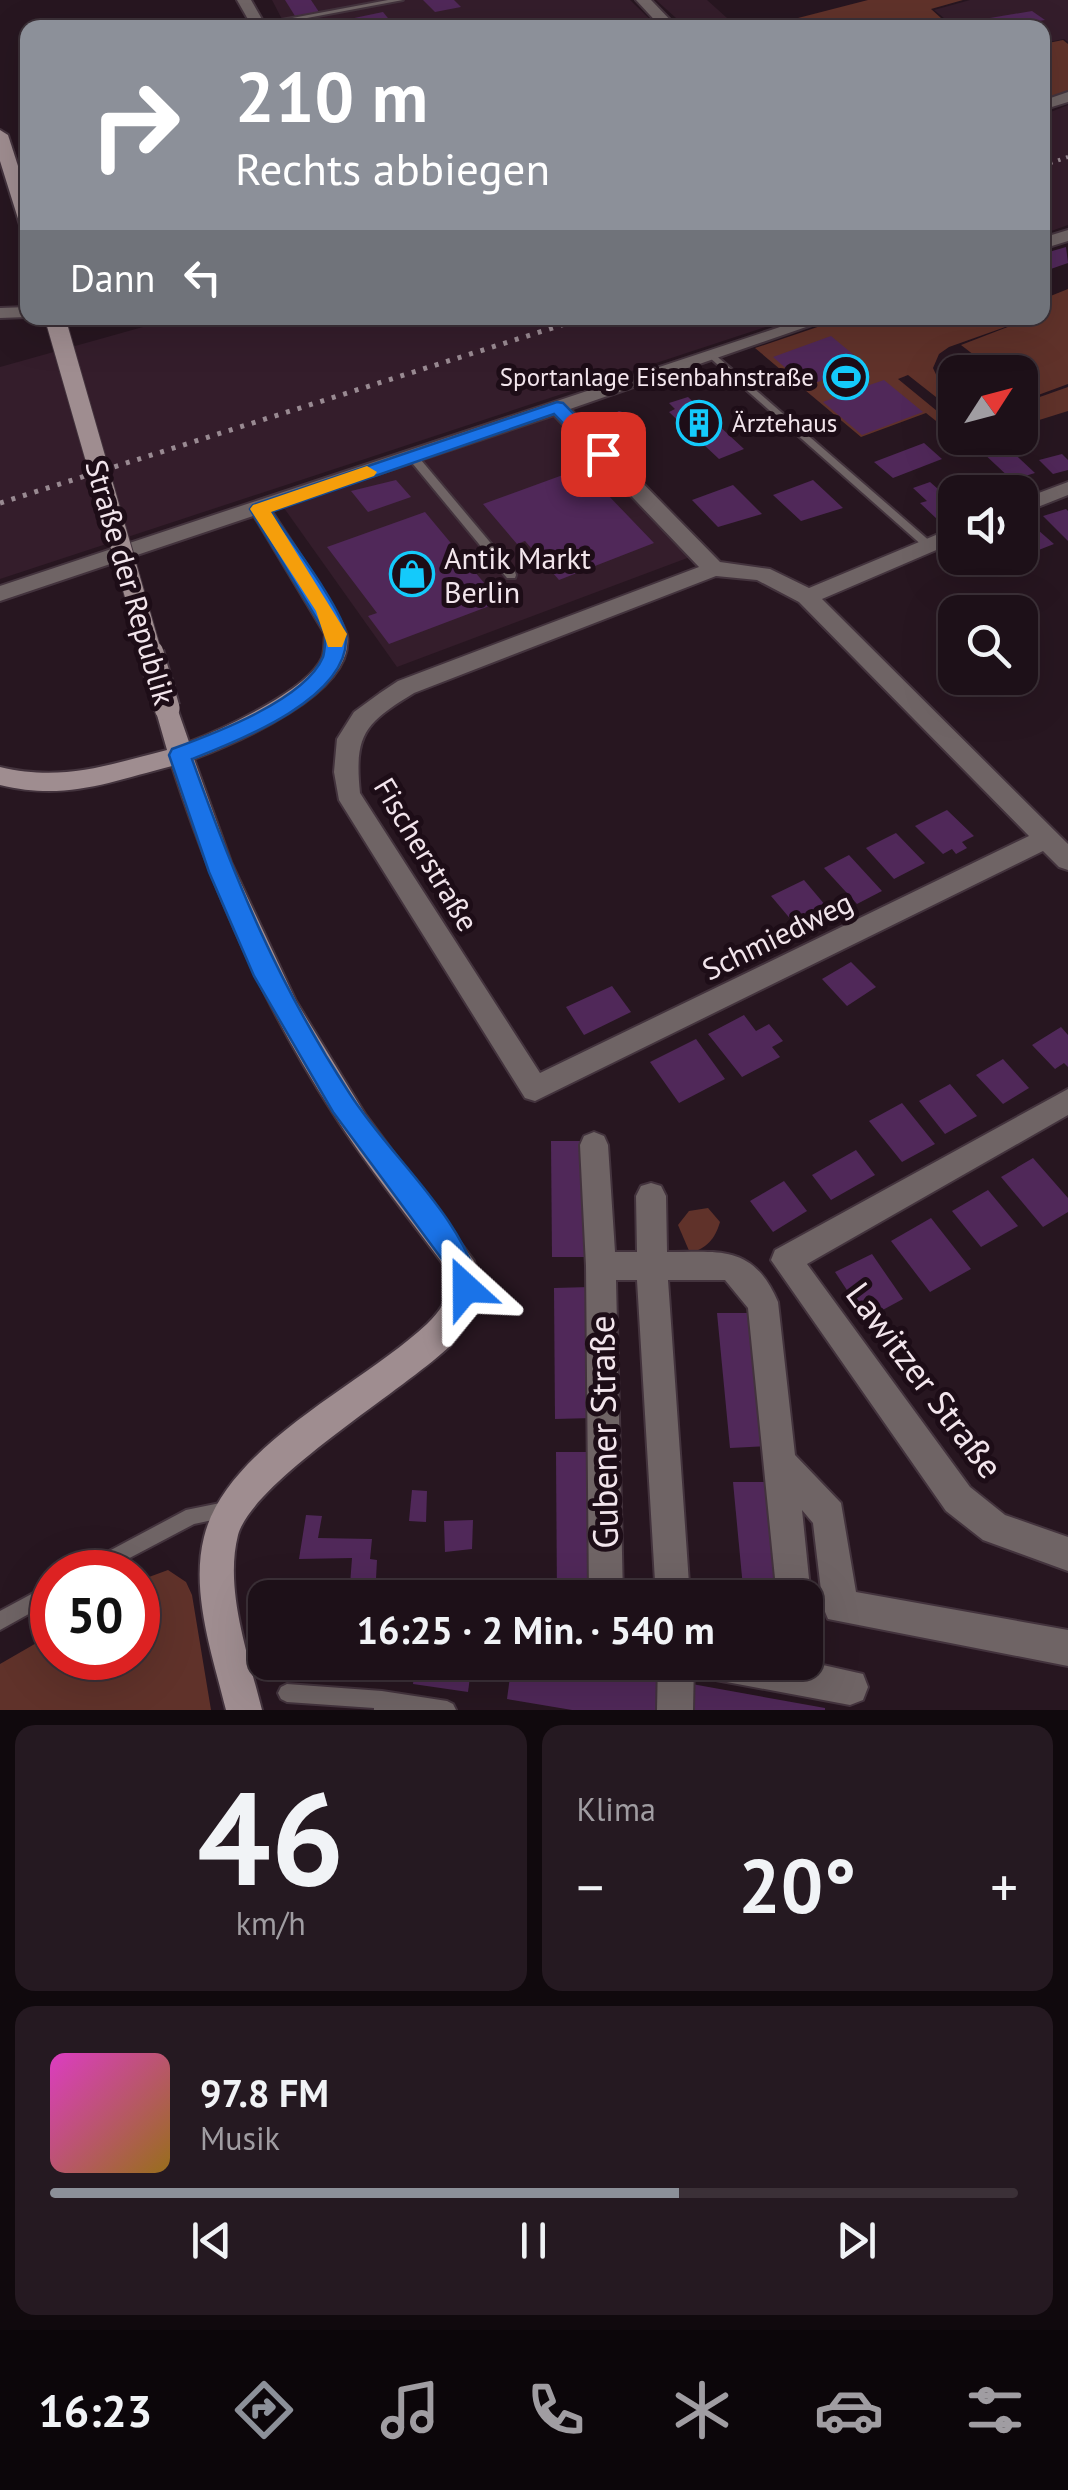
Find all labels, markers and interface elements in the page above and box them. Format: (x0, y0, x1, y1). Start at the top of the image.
text: 210 m (235, 51, 428, 141)
icon: right (70, 60, 200, 190)
text: Rechts abbiegen (235, 139, 550, 197)
icon: left (175, 250, 230, 305)
text: Dann (70, 253, 155, 302)
sports icon: Sportanlage Eisenbahnstraße (823, 354, 869, 400)
north arrow (938, 355, 1038, 455)
map controls (938, 355, 1038, 695)
place label: Sportanlage Eisenbahnstraße (500, 361, 814, 393)
building icon: Ärztehaus (676, 400, 722, 446)
place label: Ärztehaus (732, 407, 837, 439)
pin (561, 412, 646, 497)
icon: arrive (576, 427, 631, 482)
street label: Straße der Republik (77, 455, 185, 710)
button: sound (938, 475, 1038, 575)
place label: Antik Markt Berlin (444, 538, 591, 611)
shop icon: Antik Markt Berlin (389, 551, 435, 597)
button: search (938, 595, 1038, 695)
street label: Fischerstraße (366, 770, 488, 938)
street label: Schmiedweg (695, 882, 859, 988)
position arrow (414, 1236, 518, 1340)
street label: Lawitzer Straße (836, 1273, 1014, 1487)
street label: Gubener Straße (578, 1315, 628, 1549)
speed limit sign: 50 (30, 1550, 160, 1680)
text: 16:25 · 2 Min. · 540 m (356, 1605, 715, 1654)
text: 46 (197, 1753, 344, 1921)
text: Klima (577, 1788, 656, 1830)
text: 20° (738, 1837, 856, 1934)
text: − (577, 1851, 604, 1922)
text: + (990, 1851, 1018, 1922)
text: km/h (236, 1902, 306, 1944)
text: 97.8 FM (200, 2068, 329, 2117)
text: Musik (200, 2117, 280, 2159)
icon: previous (184, 2213, 239, 2268)
icon: pause (506, 2213, 561, 2268)
icon: next (829, 2213, 884, 2268)
icon: directions (229, 2375, 299, 2445)
icon: music (375, 2375, 445, 2445)
icon: phone (521, 2375, 591, 2445)
icon: climate (667, 2375, 737, 2445)
icon: car (814, 2375, 884, 2445)
icon: filters (960, 2375, 1030, 2445)
text: 16:23 (38, 2381, 152, 2439)

